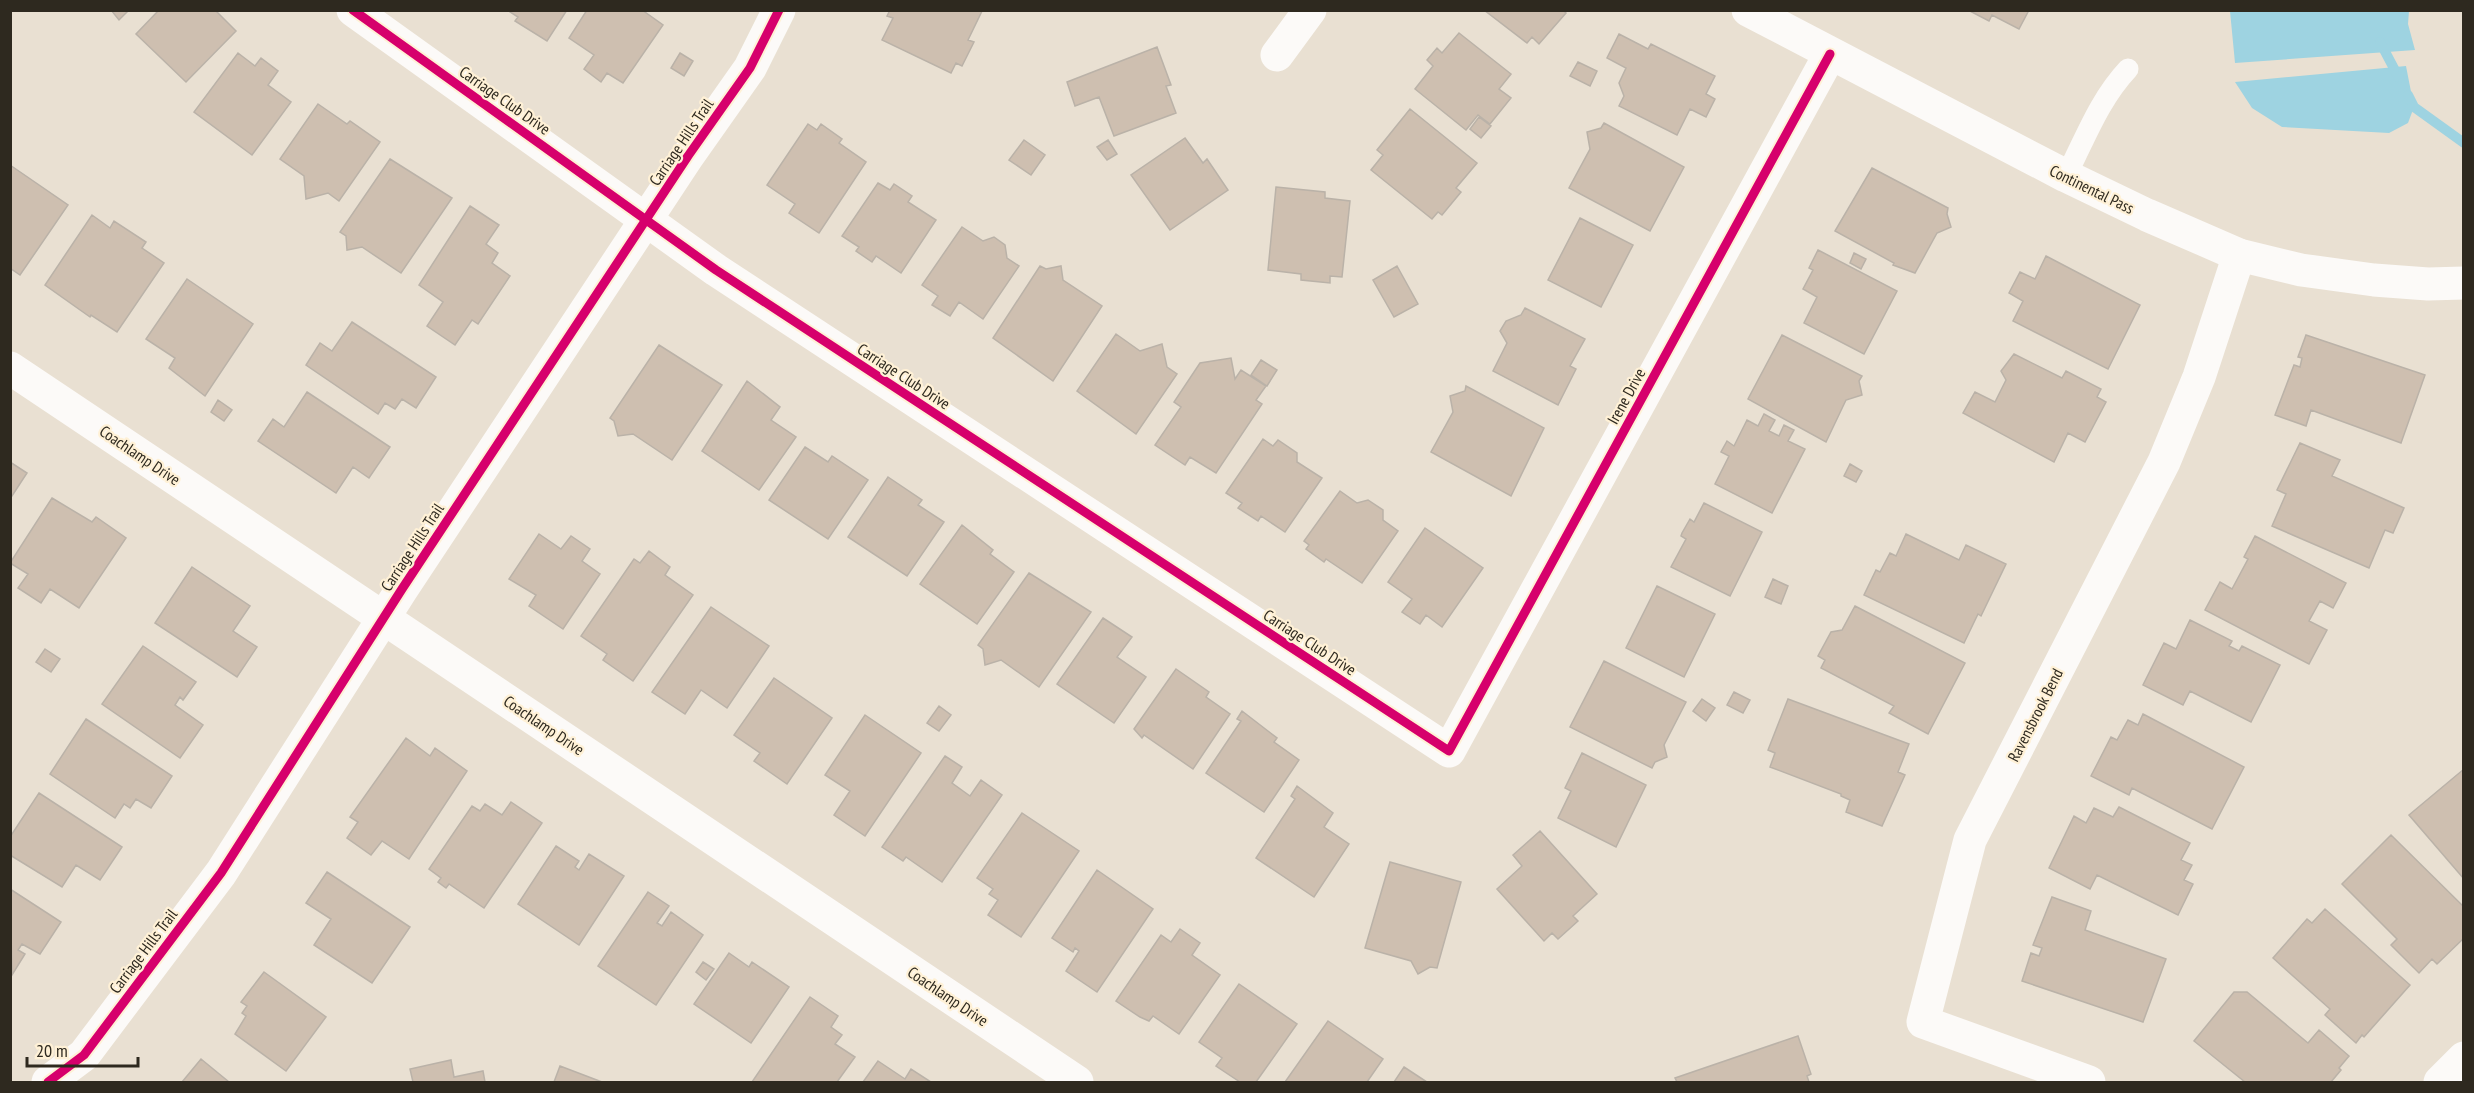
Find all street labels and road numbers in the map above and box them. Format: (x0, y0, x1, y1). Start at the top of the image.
street label: Carriage Club Drive (456, 61, 554, 139)
street label: Carriage Hills Trail (645, 94, 718, 189)
street label: Continental Pass (2047, 160, 2137, 218)
street label: Carriage Club Drive (854, 339, 954, 413)
street label: Irene Drive (1603, 365, 1649, 427)
street label: Coachlamp Drive (96, 421, 184, 489)
street label: Carriage Hills Trail (376, 499, 448, 595)
street label: Carriage Club Drive (1260, 605, 1360, 679)
street label: Ravensbrook Bend (2003, 665, 2067, 765)
street label: Coachlamp Drive (500, 691, 588, 759)
street label: Carriage Hills Trail (105, 905, 181, 997)
street label: Coachlamp Drive (904, 962, 992, 1030)

